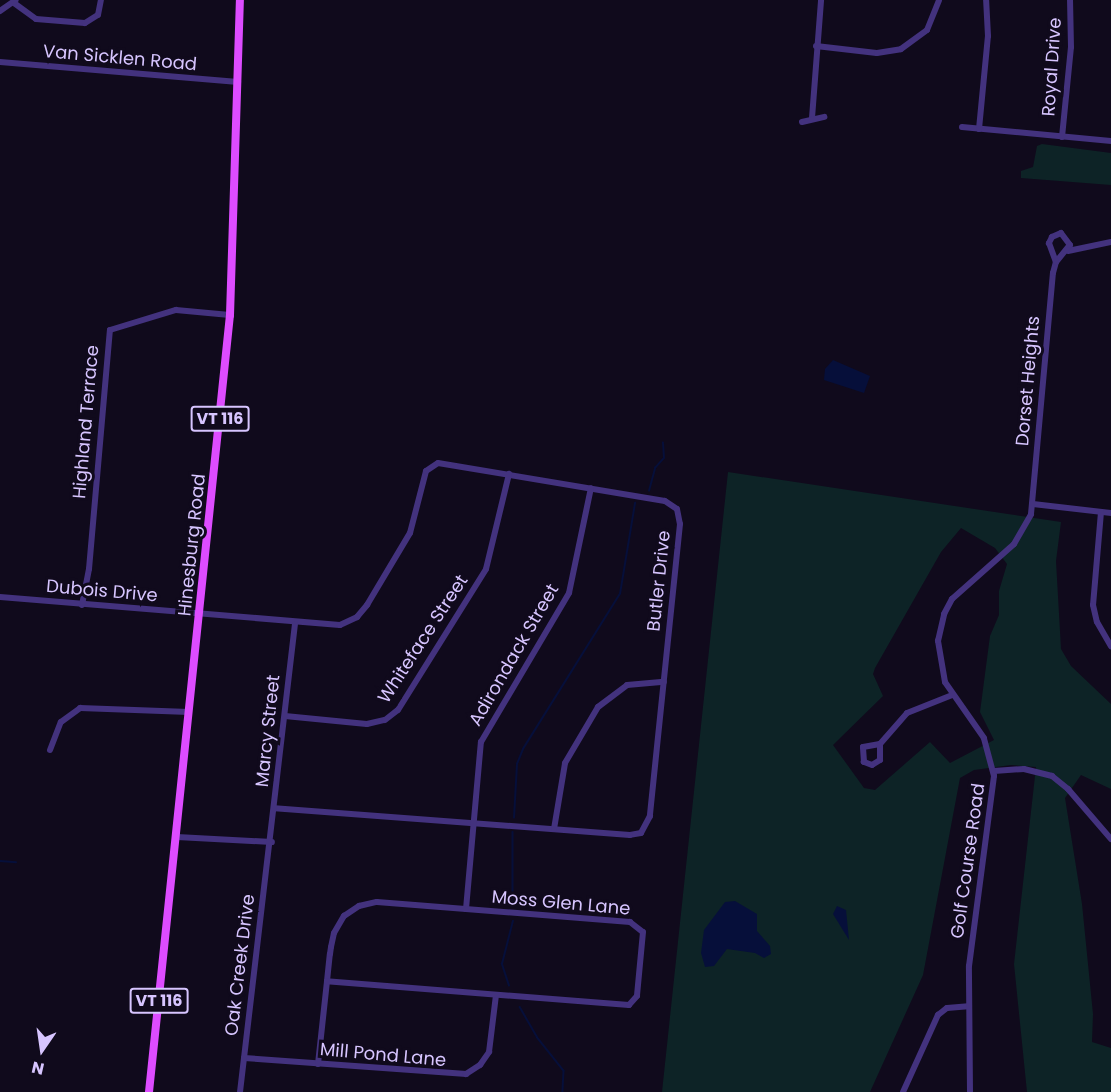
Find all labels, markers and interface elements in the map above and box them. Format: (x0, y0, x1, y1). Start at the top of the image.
street label: Royal Drive (1038, 17, 1066, 117)
street label: Van Sicklen Road (42, 41, 198, 75)
street label: Dorset Heights (1012, 315, 1044, 447)
street label: Highland Terrace (69, 344, 103, 500)
road number: VT 116 (190, 406, 250, 432)
street label: Hinesburg Road (174, 473, 210, 617)
street label: Butler Drive (643, 529, 675, 633)
street label: Whiteface Street (373, 571, 473, 707)
street label: Dubois Drive (45, 575, 159, 607)
street label: Adirondack Street (465, 580, 563, 730)
street label: Marcy Street (251, 674, 285, 788)
street label: Golf Course Road (946, 782, 990, 940)
street label: Moss Glen Lane (491, 886, 631, 920)
street label: Oak Creek Drive (221, 893, 259, 1037)
road number: VT 116 (129, 988, 189, 1014)
north arrow (12, 1020, 72, 1080)
street label: Mill Pond Lane (319, 1039, 447, 1071)
text: N (29, 1055, 46, 1081)

